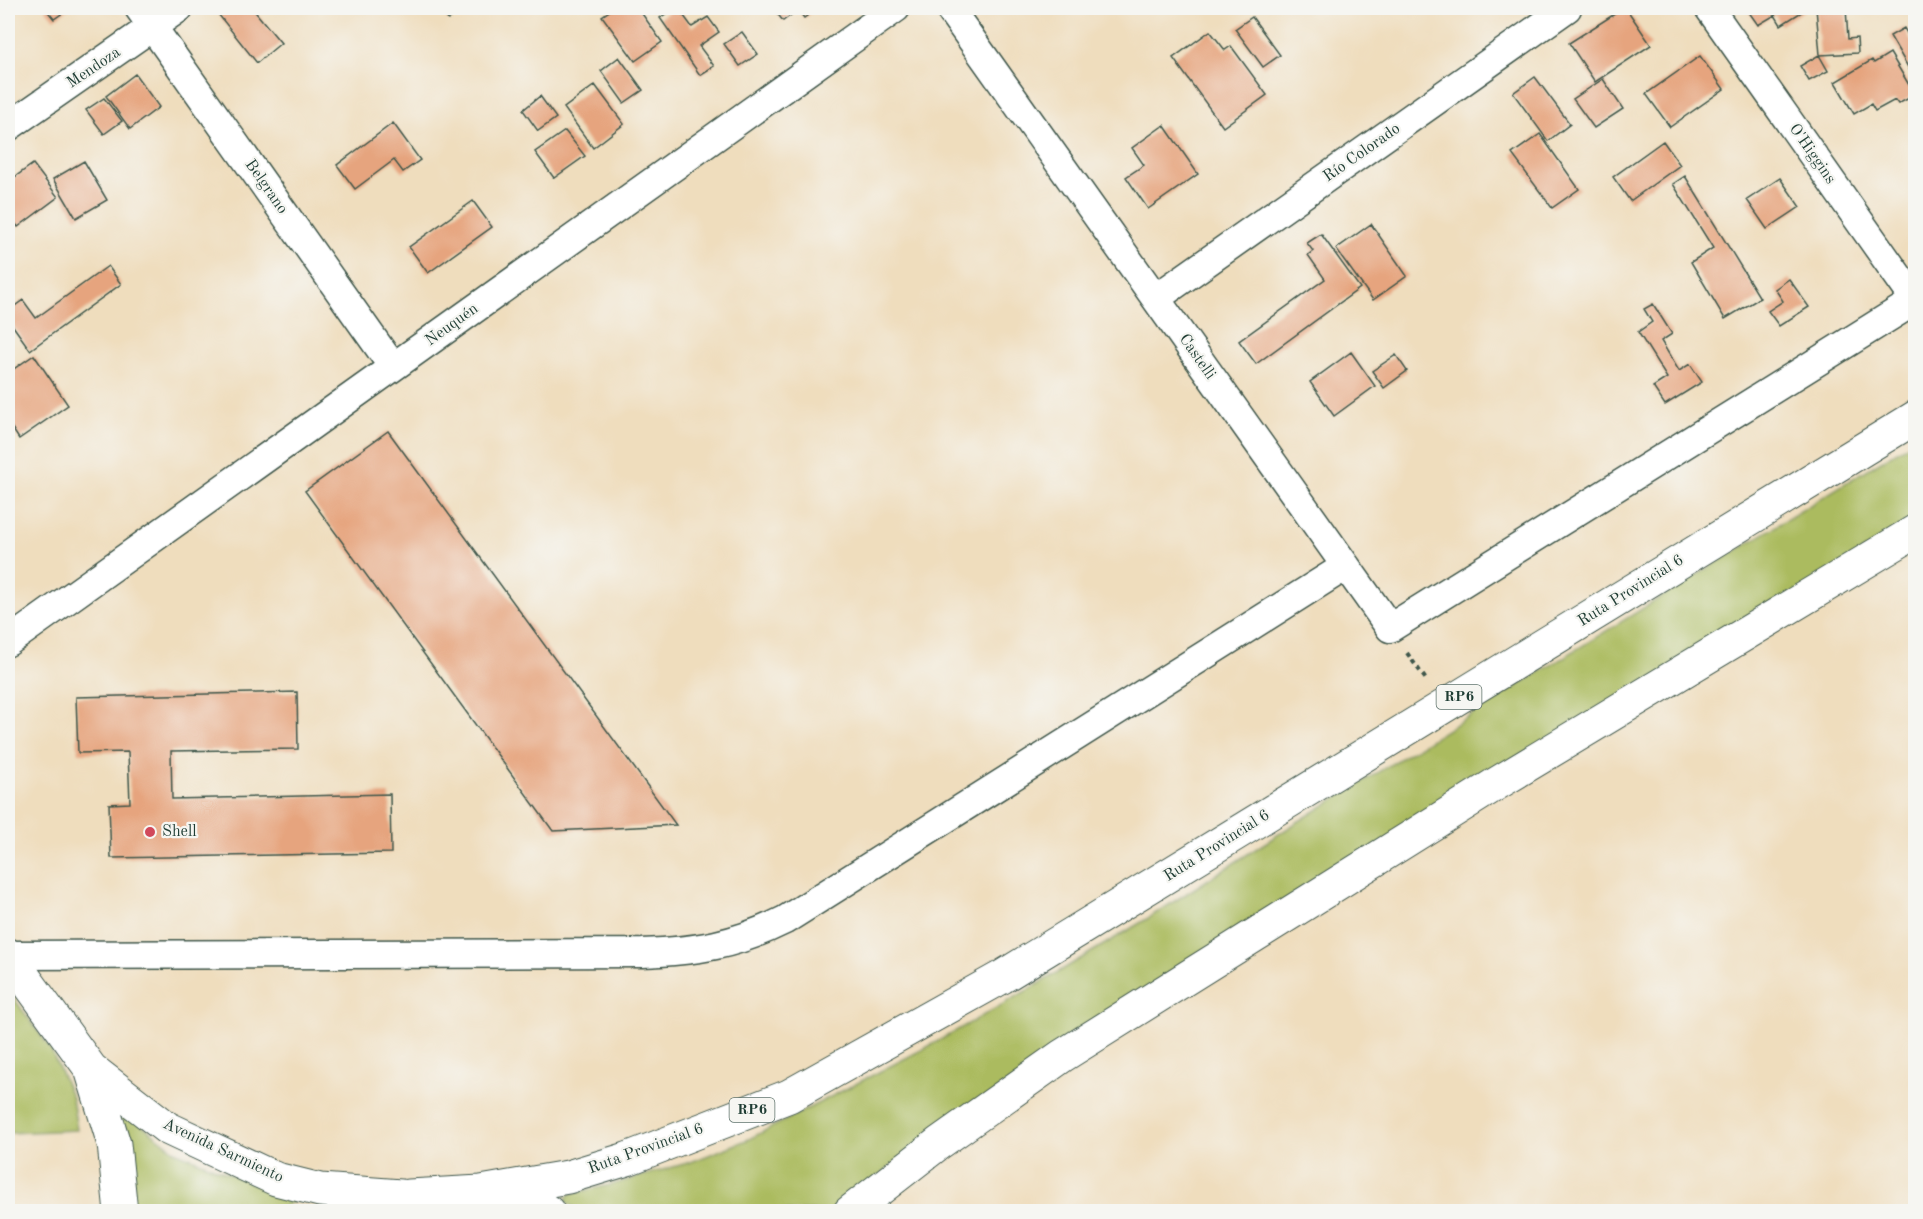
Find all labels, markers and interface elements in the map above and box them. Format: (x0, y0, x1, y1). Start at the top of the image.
street label: Mendoza (64, 44, 124, 92)
street label: Río Colorado (1321, 121, 1403, 185)
street label: O'Higgins (1786, 121, 1838, 187)
street label: Belgrano (242, 157, 290, 217)
street label: Neuquén (423, 300, 482, 349)
street label: Castelli (1176, 331, 1218, 383)
street label: Ruta Provincial 6 (1575, 552, 1687, 630)
road number: RP6 (1436, 685, 1482, 709)
street label: Ruta Provincial 6 (1161, 807, 1273, 885)
place label: Shell (162, 824, 197, 840)
marker: Shell (143, 825, 157, 839)
road number: RP6 (730, 1098, 774, 1122)
street label: Avenida Sarmiento (160, 1116, 286, 1186)
street label: Ruta Provincial 6 (586, 1121, 706, 1177)

